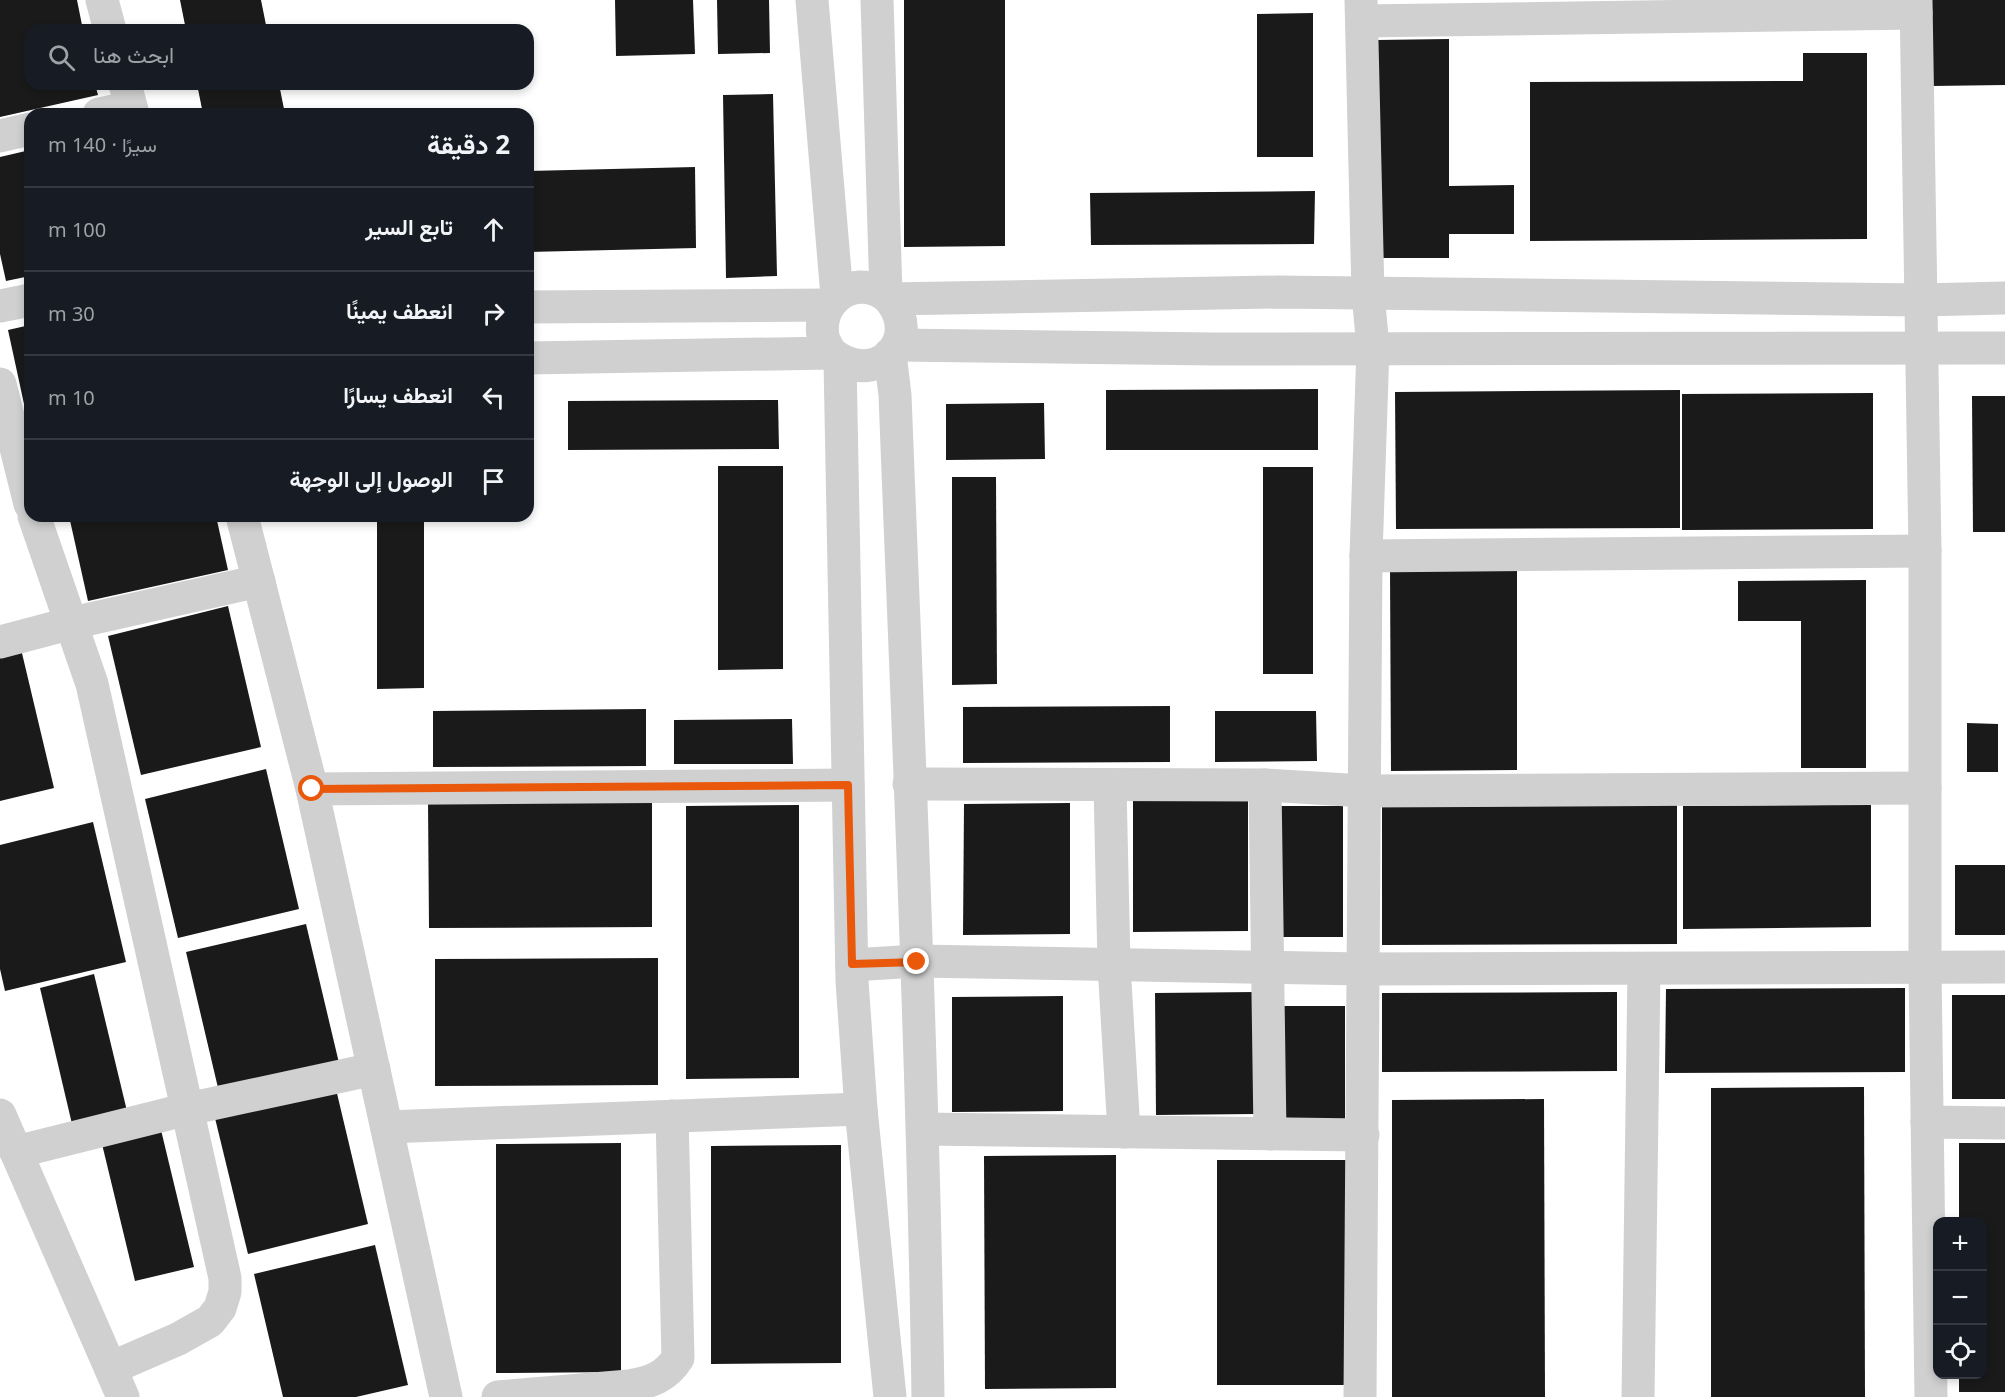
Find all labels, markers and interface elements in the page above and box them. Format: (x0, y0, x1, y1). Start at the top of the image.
search box (24, 24, 534, 90)
text: ابحث هنا (93, 39, 174, 69)
icon: search (45, 41, 78, 74)
text: 2 دقيقة (427, 126, 510, 162)
text: سيرًا · 140 m (48, 131, 157, 158)
text: تابع السير (365, 211, 453, 241)
icon: ahead (477, 213, 510, 246)
text: 100 m (48, 216, 106, 243)
text: انعطف يمينًا (346, 295, 453, 325)
icon: right (477, 297, 510, 330)
text: 30 m (48, 300, 95, 327)
text: انعطف يسارًا (343, 379, 453, 409)
icon: left (477, 381, 510, 414)
text: 10 m (48, 384, 95, 411)
text: الوصول إلى الوجهة (289, 463, 453, 493)
icon: arrive (477, 465, 510, 498)
route start (298, 775, 324, 801)
route end (903, 948, 929, 974)
map controls (1933, 1217, 1987, 1379)
button: + (1933, 1217, 1987, 1271)
button: − (1933, 1271, 1987, 1325)
button: locate (1933, 1325, 1987, 1379)

